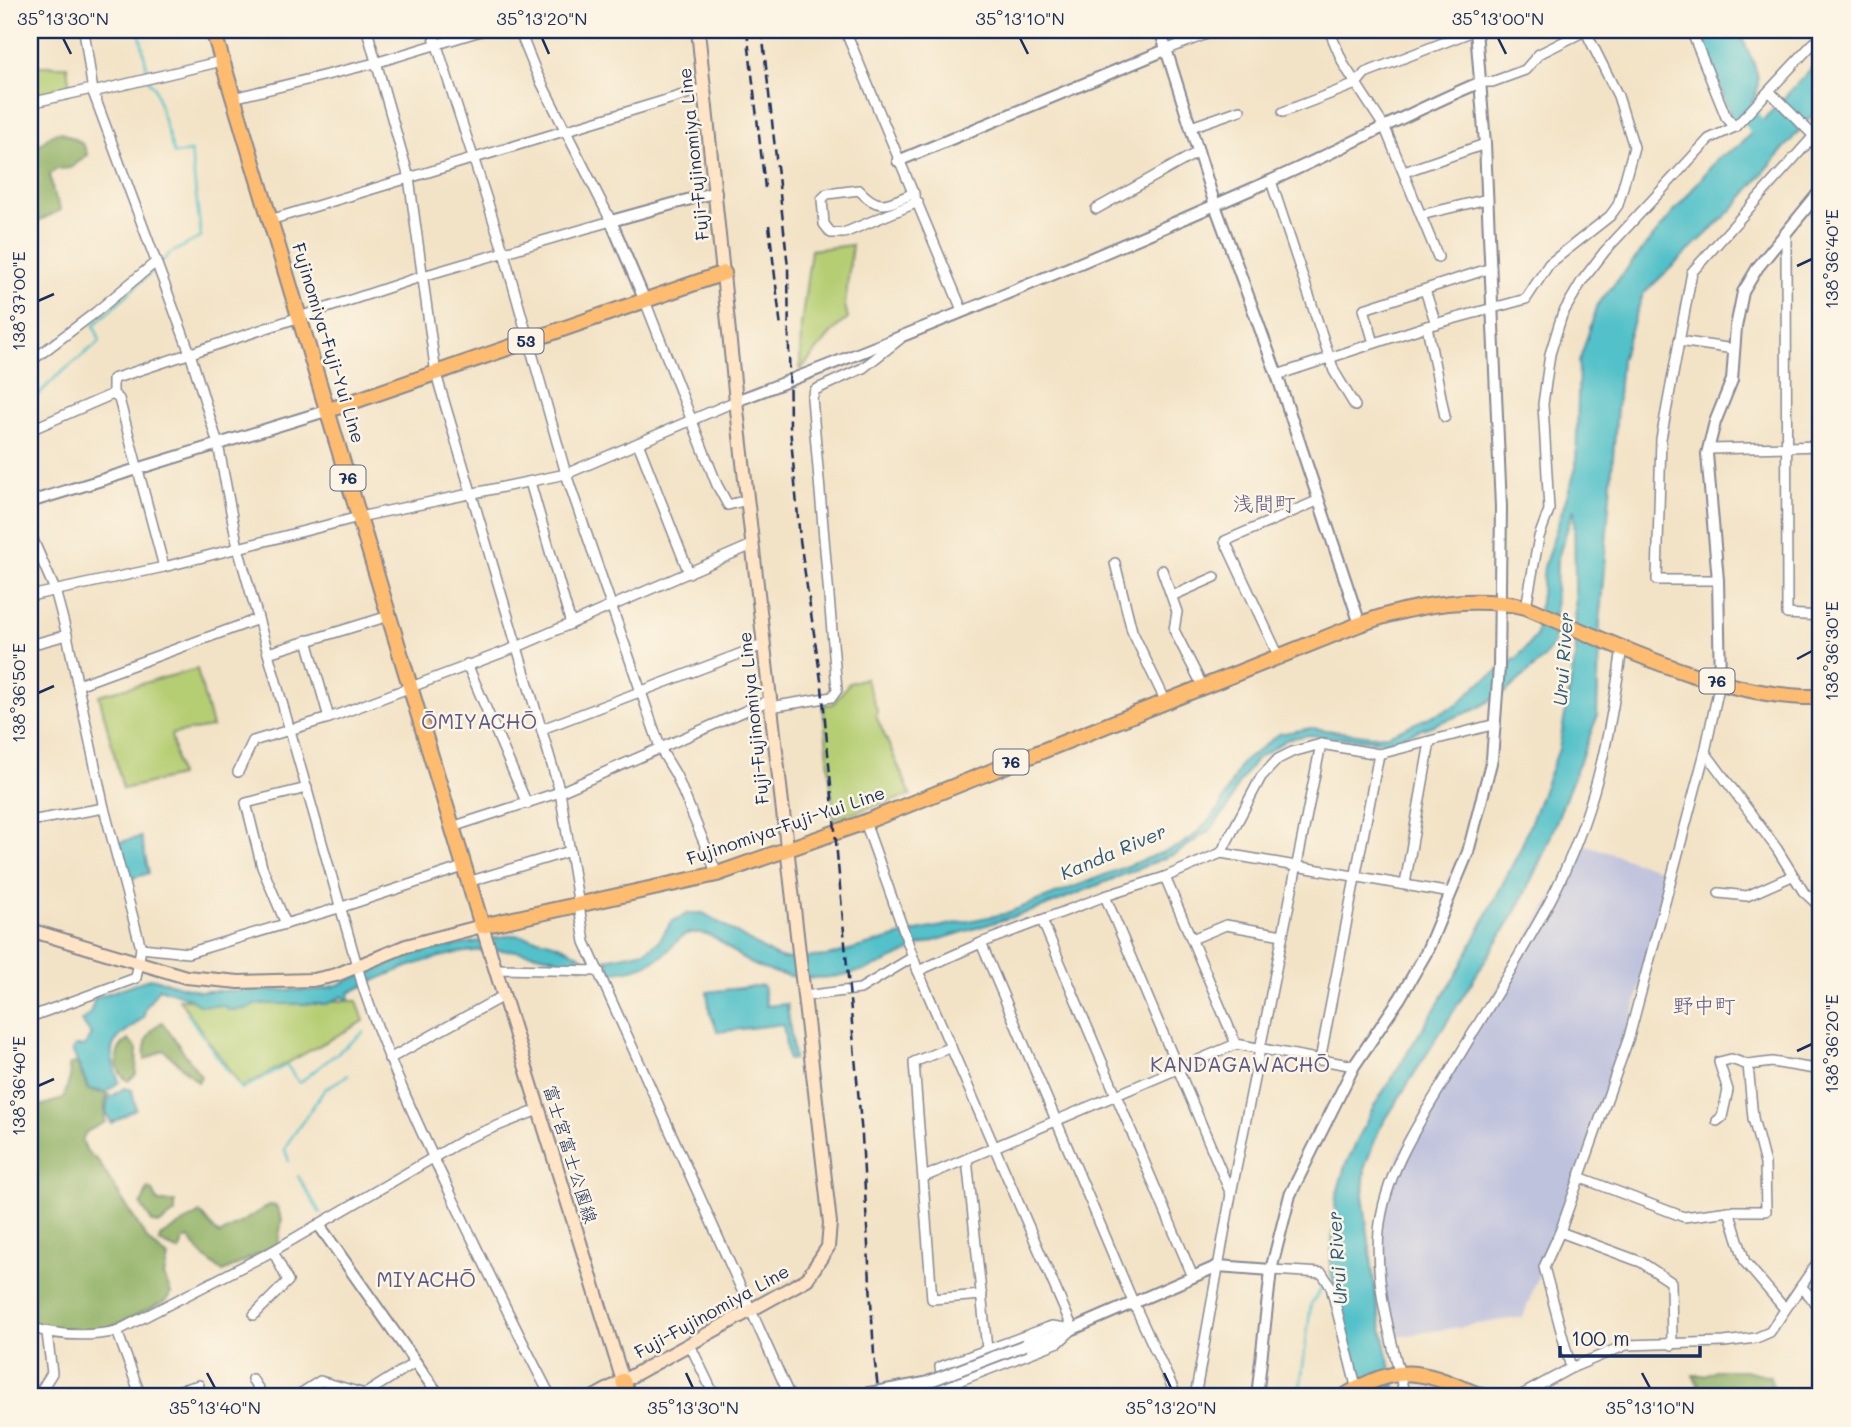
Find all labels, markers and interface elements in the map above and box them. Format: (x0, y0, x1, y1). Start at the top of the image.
text: 35°13'30"N (17, 6, 109, 30)
text: 35°13'20"N (496, 6, 588, 30)
text: 35°13'10"N (975, 6, 1065, 30)
text: 35°13'00"N (1452, 6, 1544, 30)
street label: Fuji-Fujinomiya Line (672, 67, 714, 242)
text: 138°36'40"E (1819, 209, 1843, 309)
street label: Fujinomiya-Fuji-Yui Line (287, 240, 371, 446)
text: 138°37'00"E (6, 251, 30, 351)
road number: 53 (508, 328, 544, 354)
road number: 76 (330, 466, 366, 491)
district label: 浅間町 (1233, 489, 1296, 516)
text: 138°36'30"E (1819, 601, 1843, 701)
water label: Urui River (1547, 611, 1578, 707)
street label: Fuji-Fujinomiya Line (732, 631, 774, 806)
text: 138°36'50"E (6, 643, 30, 743)
road number: 76 (1700, 668, 1734, 694)
district label: ŌMIYACHŌ (421, 707, 537, 734)
road number: 76 (993, 750, 1028, 775)
street label: Fujinomiya-Fuji-Yui Line (683, 780, 888, 870)
water label: Kanda River (1056, 818, 1170, 885)
district label: 野中町 (1673, 991, 1736, 1018)
text: 138°36'20"E (1819, 994, 1843, 1094)
text: 138°36'40"E (6, 1036, 30, 1136)
district label: KANDAGAWACHŌ (1150, 1050, 1330, 1077)
street label: 富士宮富士公園線 (538, 1081, 603, 1226)
water label: Urui River (1321, 1210, 1352, 1306)
street label: Fuji-Fujinomiya Line (630, 1259, 793, 1364)
district label: MIYACHŌ (376, 1265, 476, 1292)
scale bar (1560, 1315, 1700, 1359)
text: 100 m (1571, 1324, 1630, 1351)
text: 35°13'40"N (169, 1395, 261, 1419)
text: 35°13'30"N (647, 1395, 739, 1419)
text: 35°13'20"N (1125, 1395, 1217, 1419)
text: 35°13'10"N (1605, 1395, 1695, 1419)

